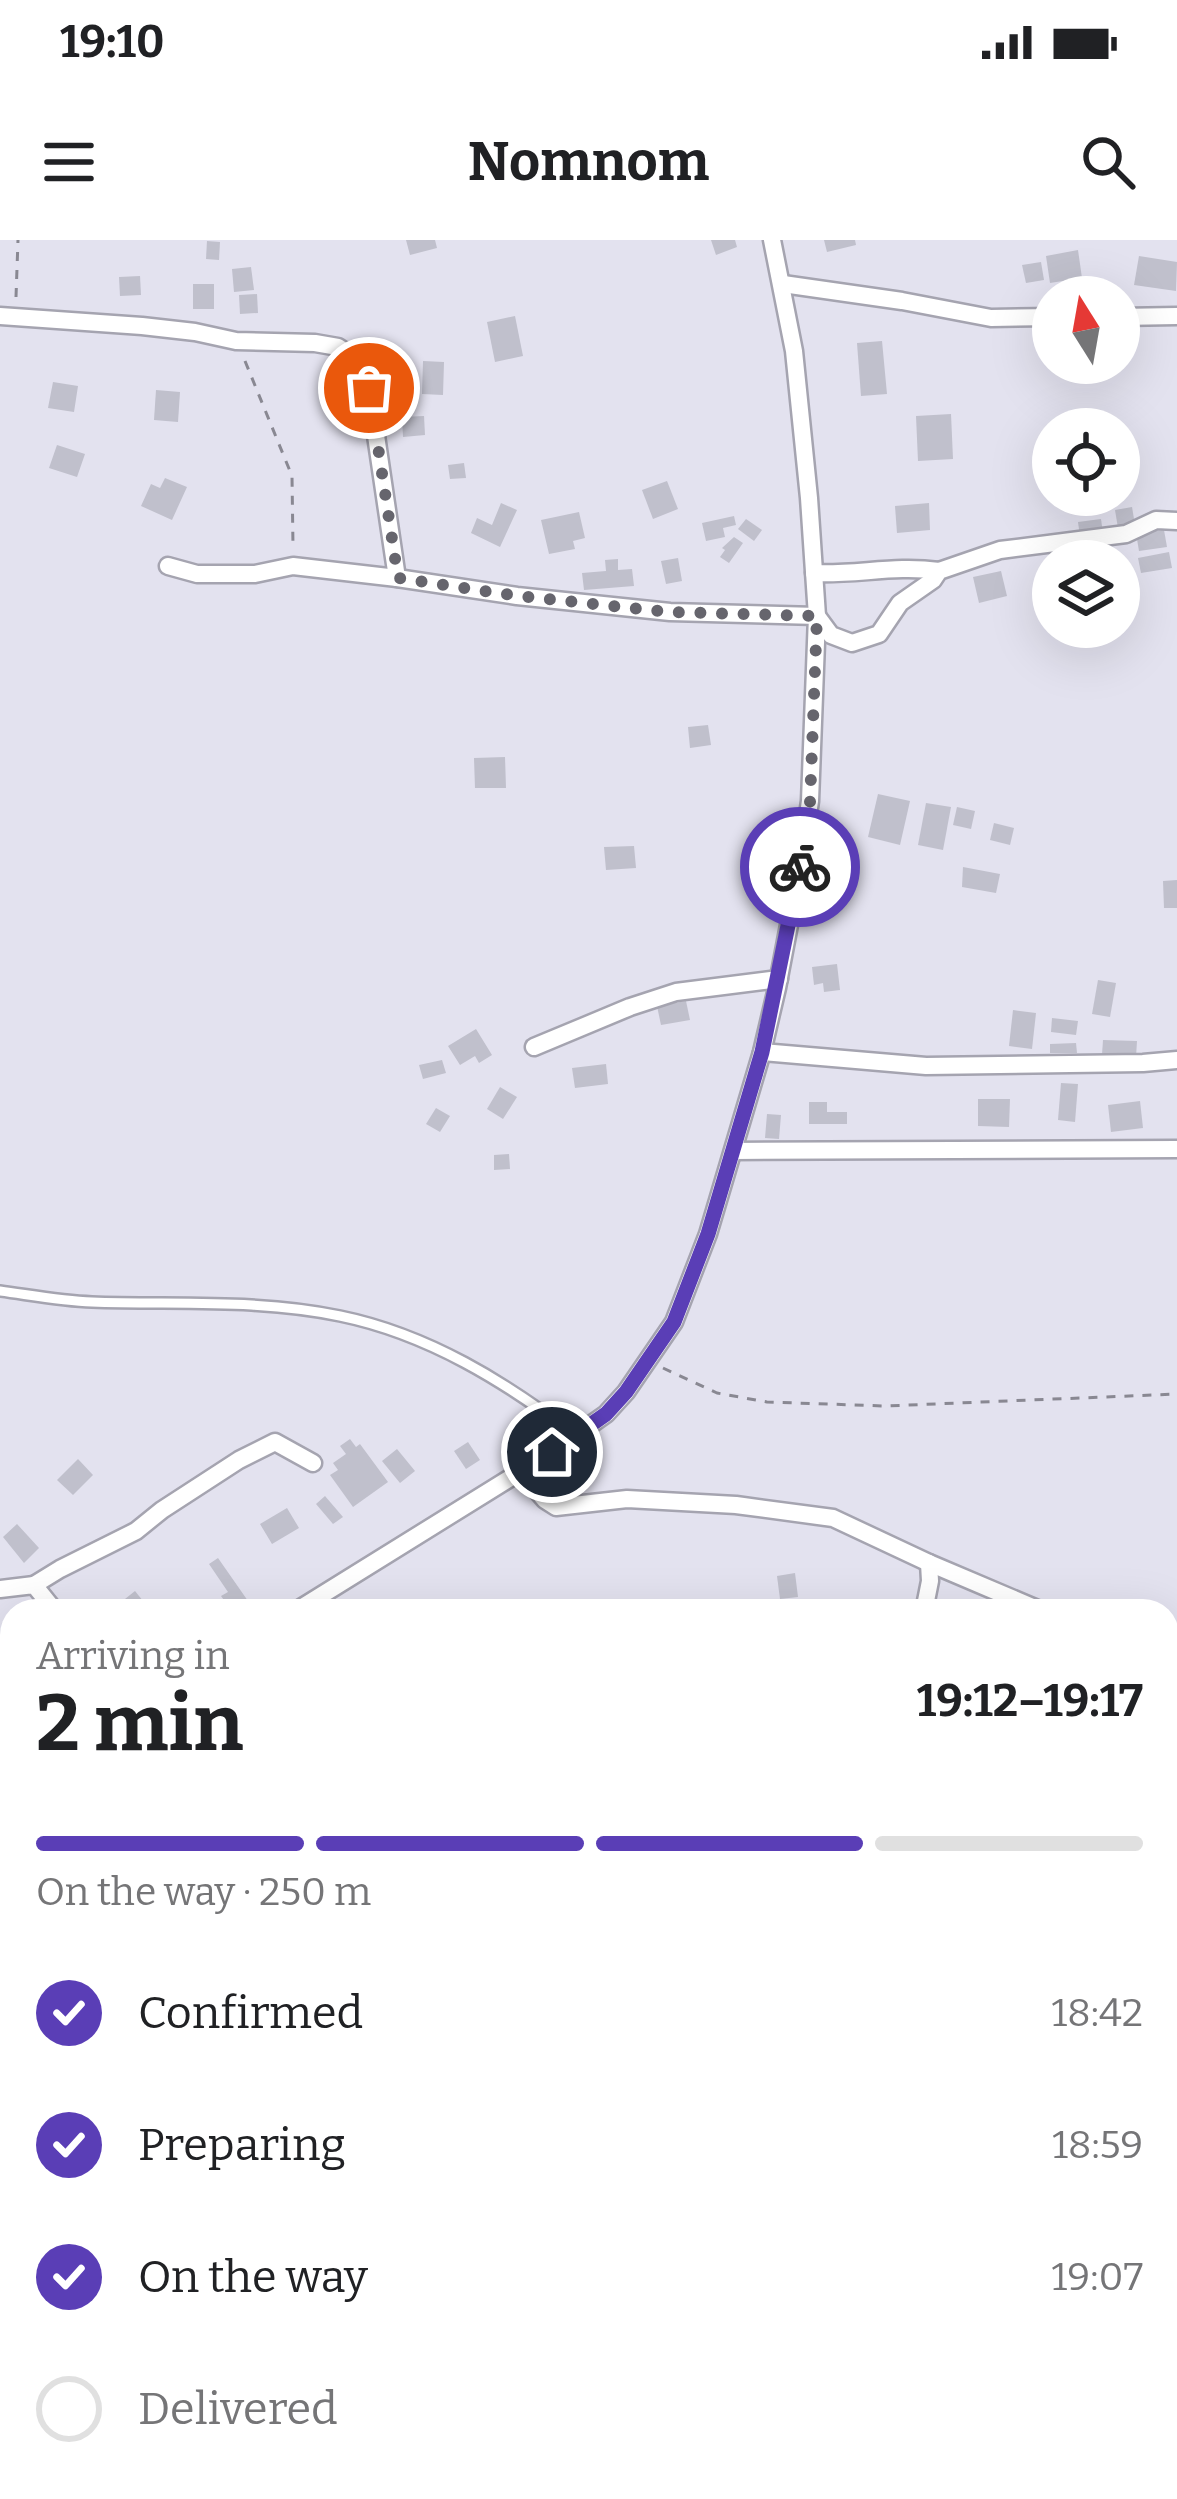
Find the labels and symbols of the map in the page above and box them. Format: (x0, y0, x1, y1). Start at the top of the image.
north arrow (1032, 276, 1140, 384)
pin (318, 337, 420, 439)
courier (740, 807, 860, 927)
pin (501, 1401, 603, 1503)

